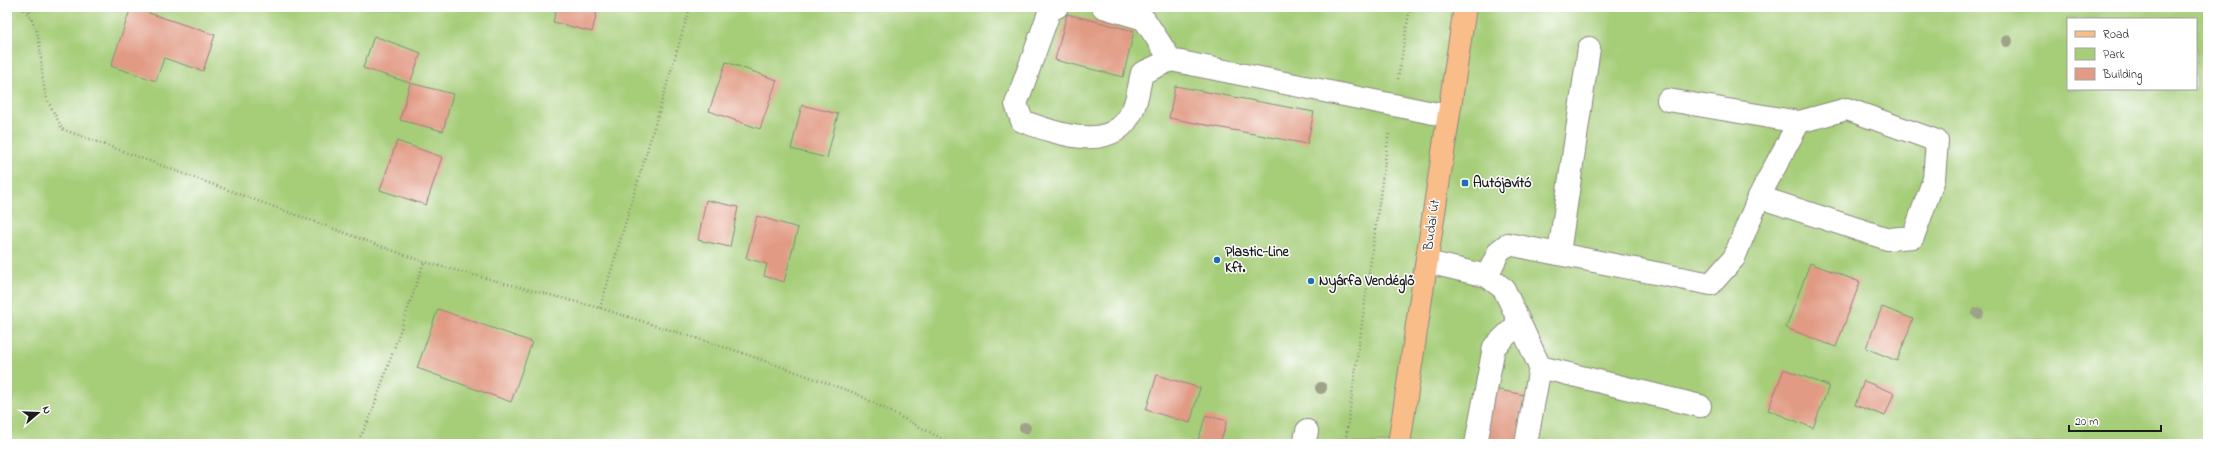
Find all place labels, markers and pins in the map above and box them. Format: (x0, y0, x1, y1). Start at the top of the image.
place label: Autójavító (1473, 173, 1532, 194)
marker: Autójavító (1460, 178, 1470, 188)
place label: Plastic-Line Kft. (1225, 242, 1290, 279)
marker: Plastic-Line Kft. (1212, 255, 1222, 265)
place label: Nyárfa Vendéglő (1319, 271, 1414, 294)
marker: Nyárfa Vendéglő (1306, 276, 1316, 286)

